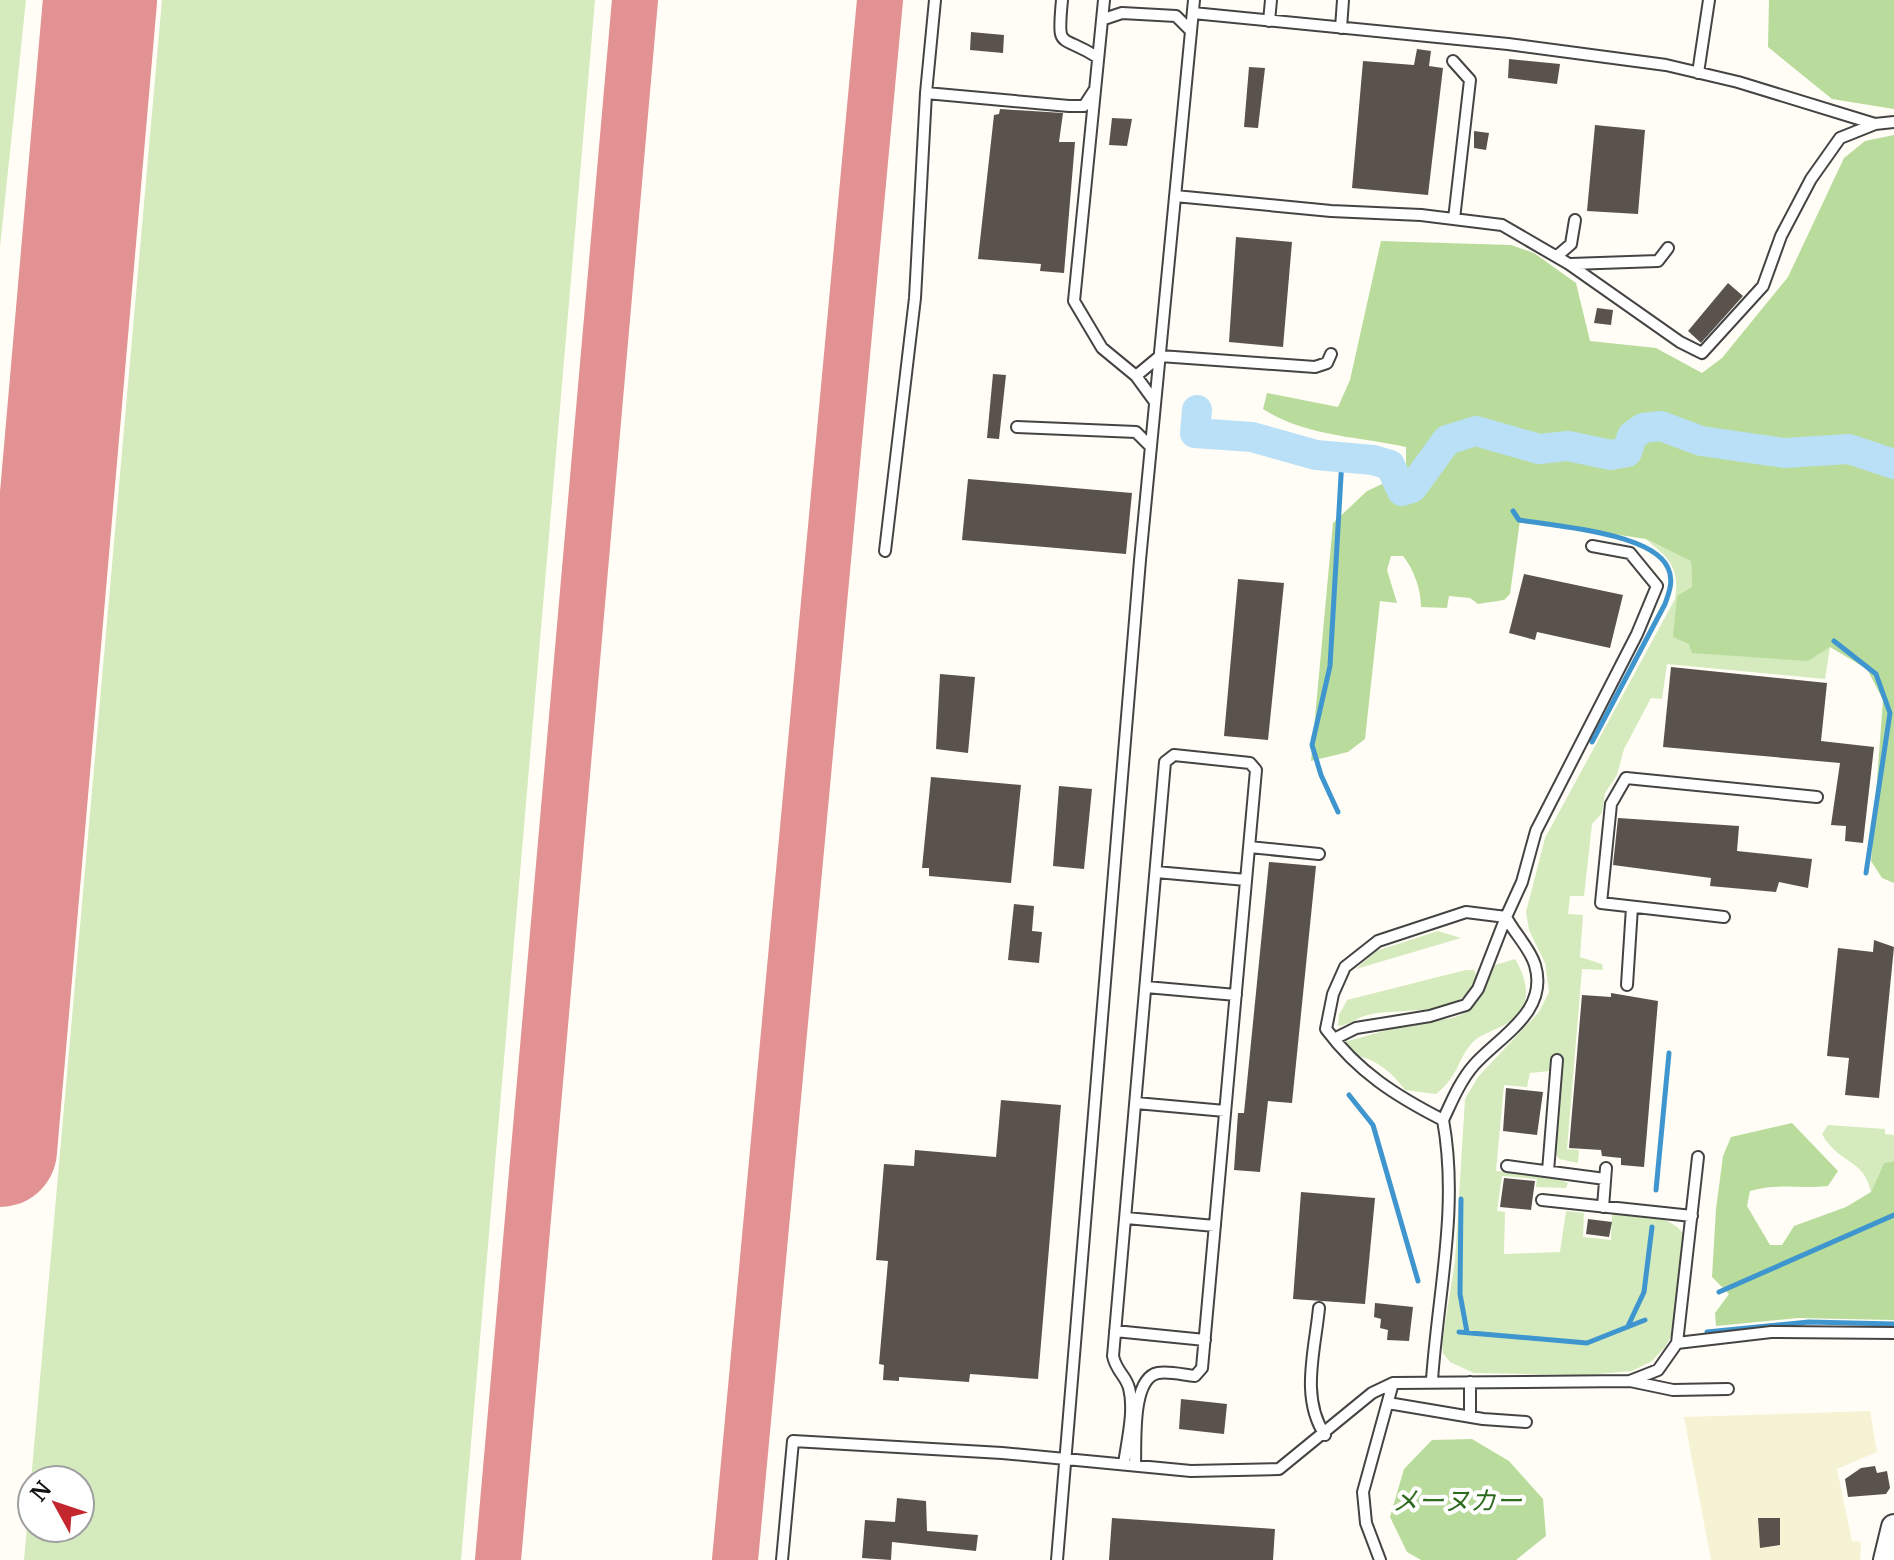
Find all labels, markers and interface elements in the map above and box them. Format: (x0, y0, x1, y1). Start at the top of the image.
north arrow (16, 1464, 96, 1544)
text: N (24, 1475, 57, 1507)
park label: メーヌカー (1392, 1484, 1523, 1517)

